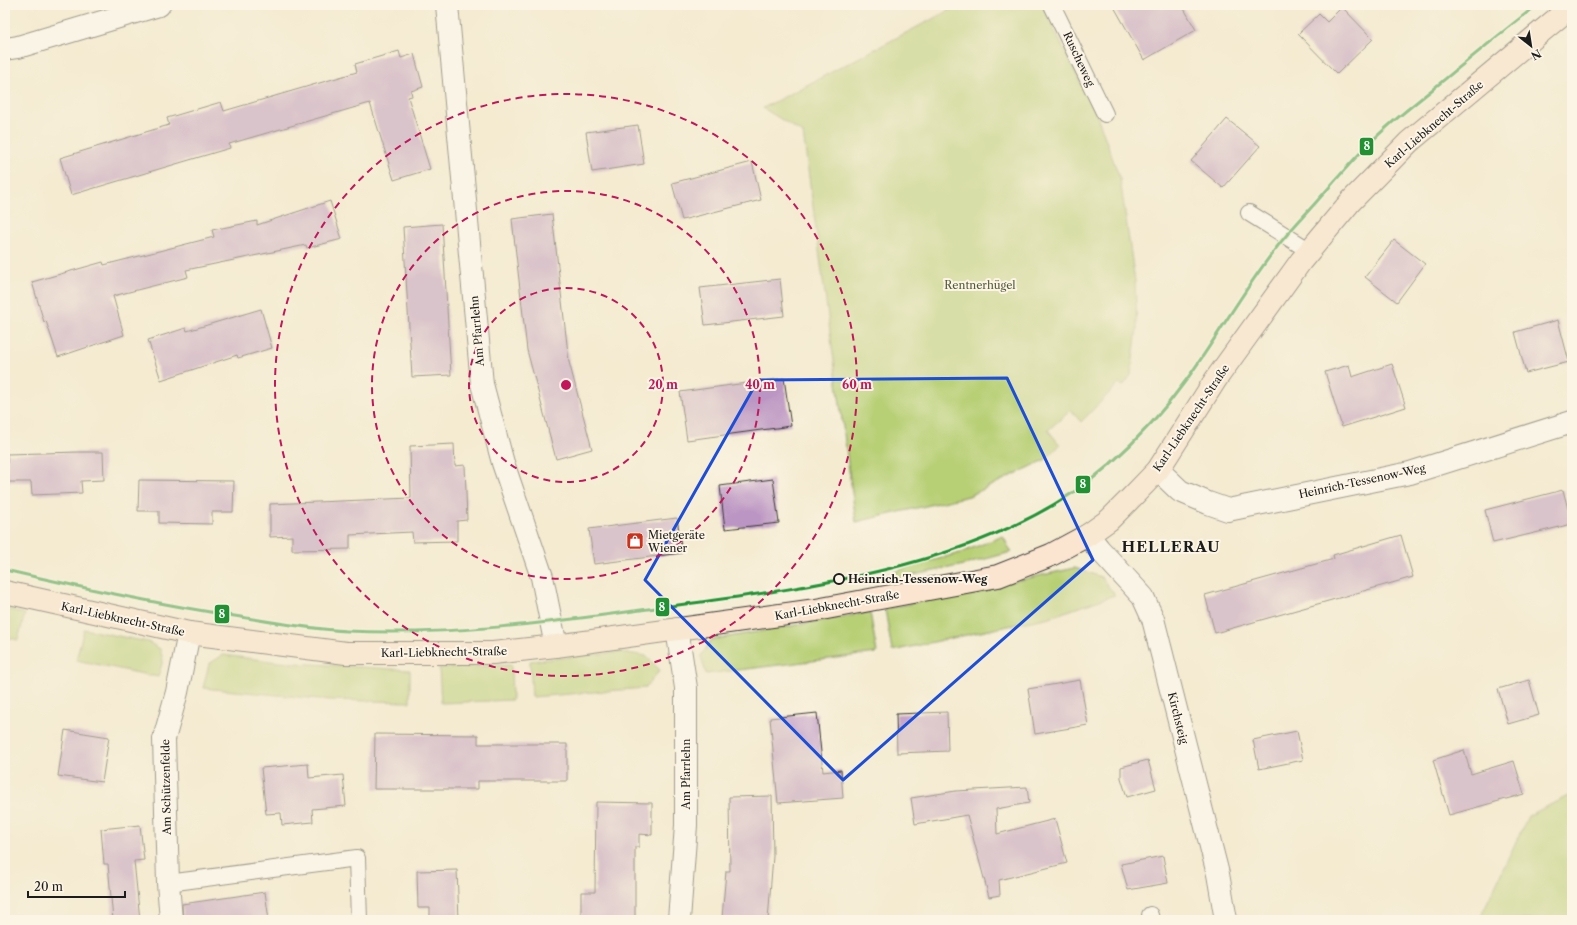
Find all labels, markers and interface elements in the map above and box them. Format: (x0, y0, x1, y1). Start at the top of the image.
north arrow (1511, 26, 1551, 66)
street label: Ruscheweg (1060, 29, 1098, 89)
text: N (1528, 46, 1544, 63)
street label: Karl-Liebknecht-Straße (1382, 77, 1486, 171)
line badge: 8 (1359, 137, 1374, 156)
text: 8 (1364, 139, 1371, 153)
park label: Rentnerhügel (944, 278, 1016, 292)
street label: Am Pfarrlehn (467, 295, 487, 368)
street label: Karl-Liebknecht-Straße (1150, 362, 1232, 474)
text: 20 m (648, 377, 678, 392)
text: 40 m (745, 377, 775, 392)
text: 60 m (842, 377, 872, 392)
centre of rings (559, 378, 573, 392)
street label: Heinrich-Tessenow-Weg (1297, 461, 1427, 501)
line badge: 8 (1075, 475, 1091, 494)
text: 8 (1080, 477, 1087, 491)
place label: Mietgeräte Wiener (647, 528, 705, 555)
shop icon: Mietgeräte Wiener (625, 531, 645, 551)
district label: HELLERAU (1122, 537, 1220, 556)
place label: Heinrich-Tessenow-Weg (848, 572, 988, 586)
marker: Heinrich-Tessenow-Weg (833, 573, 845, 585)
street label: Karl-Liebknecht-Straße (774, 587, 900, 623)
line badge: 8 (655, 597, 670, 617)
street label: Karl-Liebknecht-Straße (60, 599, 186, 639)
text: 8 (659, 600, 666, 614)
line badge: 8 (214, 604, 230, 624)
text: 8 (219, 607, 226, 621)
street label: Karl-Liebknecht-Straße (381, 644, 507, 660)
street label: Kirchsteig (1165, 691, 1191, 746)
street label: Am Pfarrlehn (679, 738, 693, 810)
street label: Am Schützenfelde (158, 739, 174, 836)
scale bar (28, 873, 125, 899)
text: 20 m (34, 879, 63, 894)

